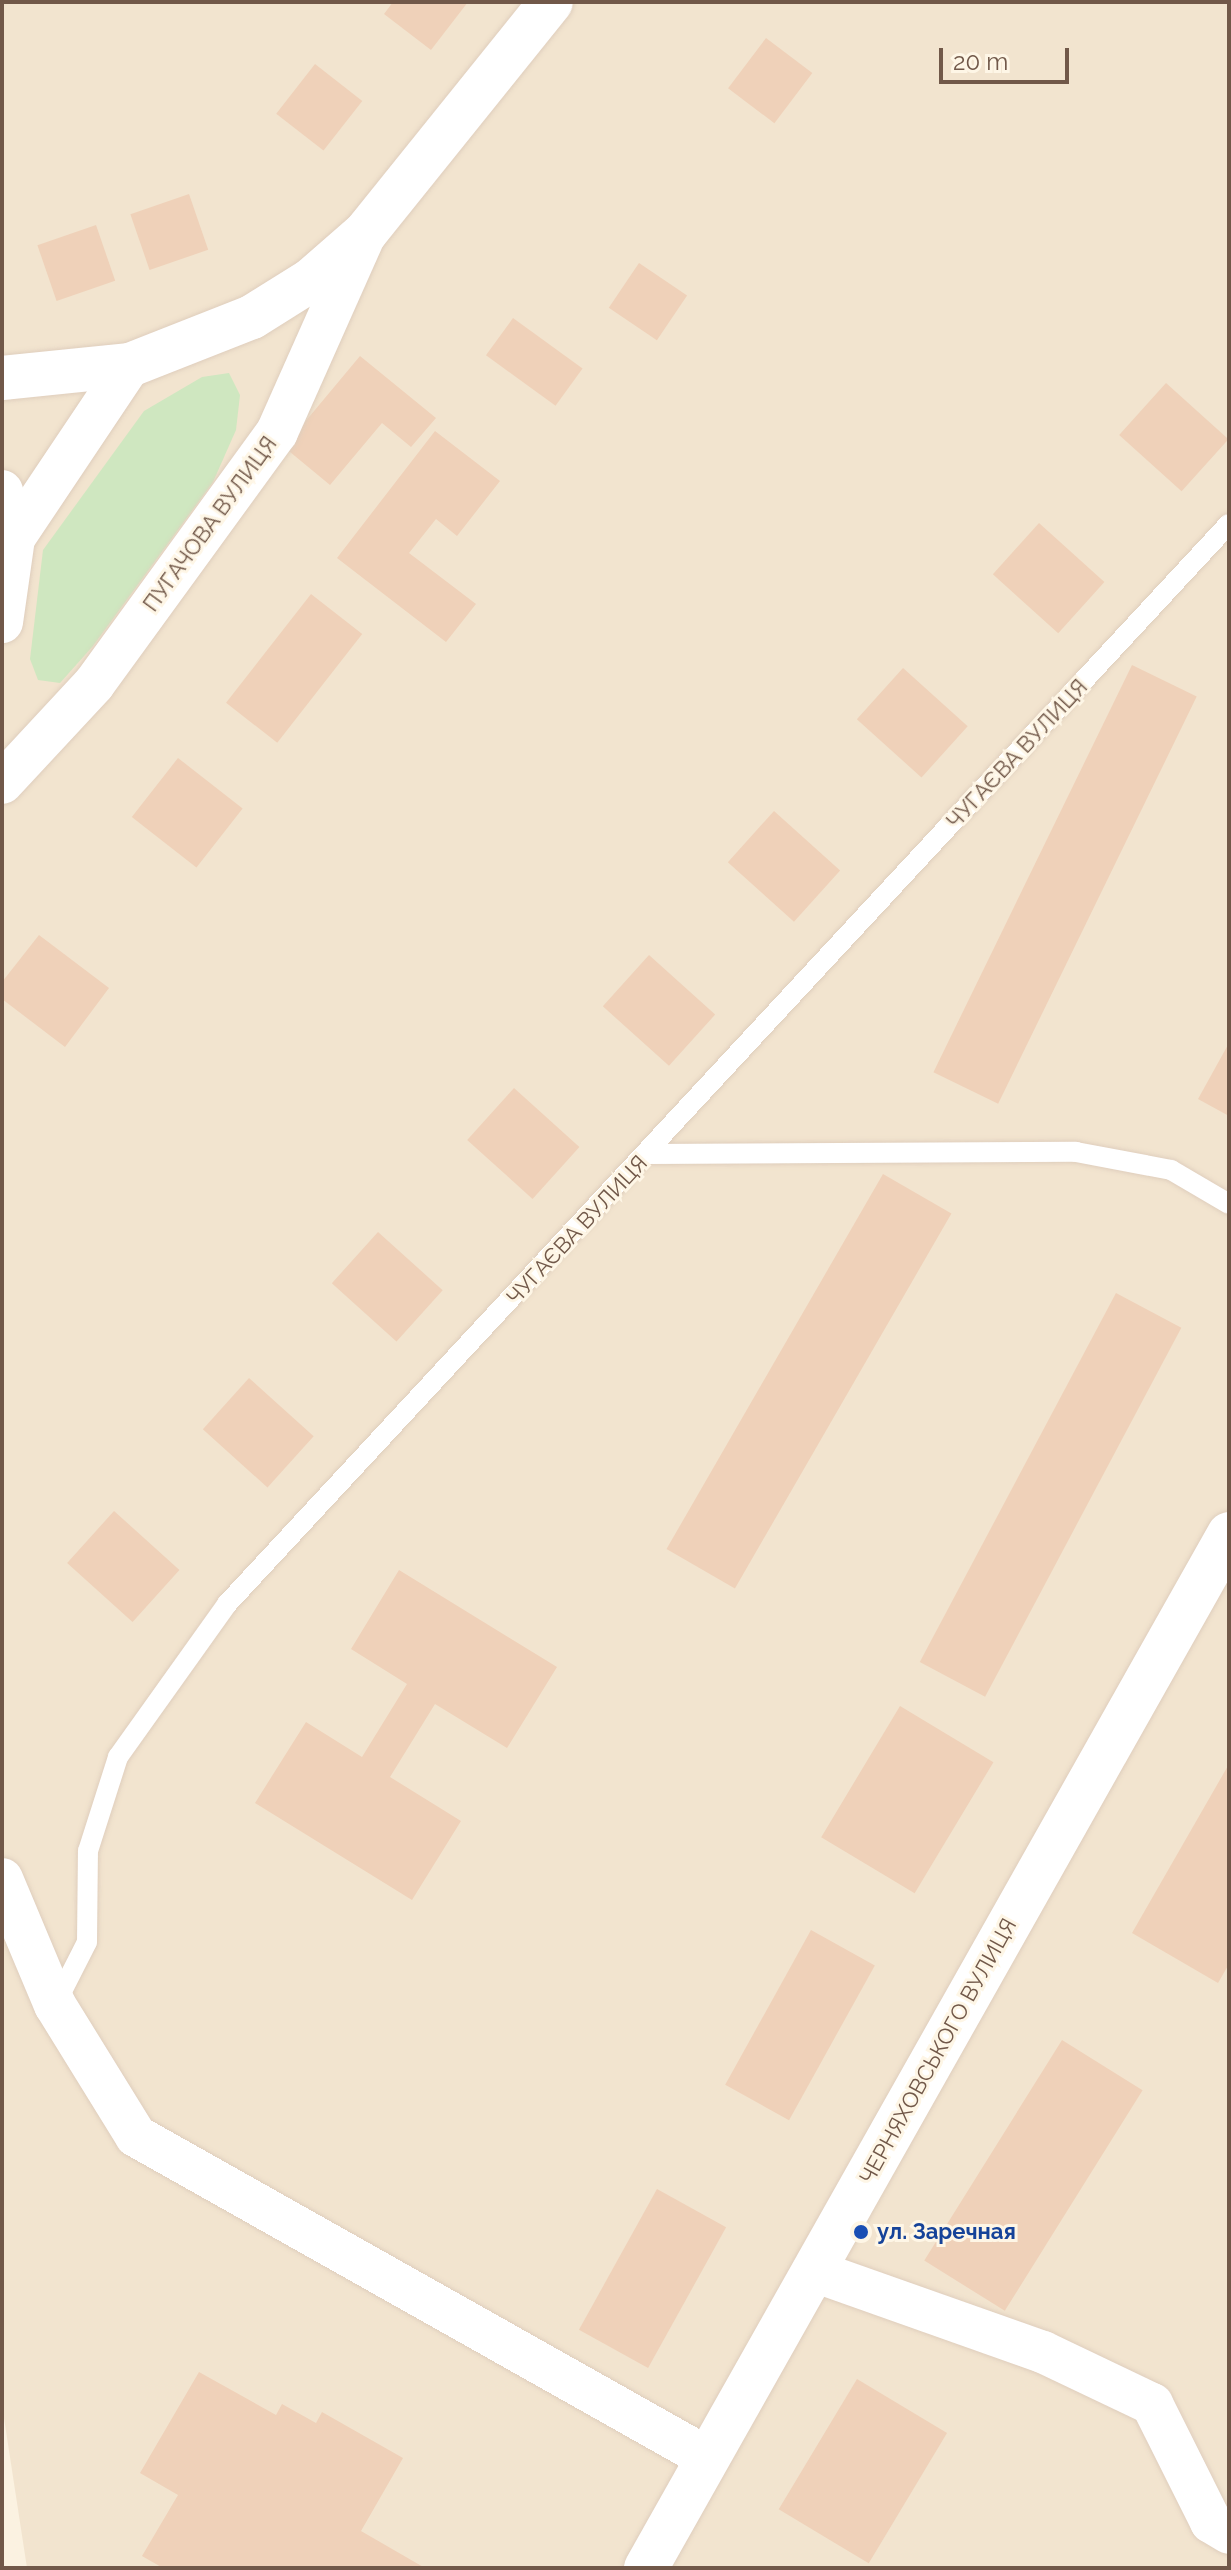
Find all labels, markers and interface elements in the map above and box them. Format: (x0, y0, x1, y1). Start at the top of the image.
scale bar (943, 32, 1073, 82)
text: 20 m (953, 47, 1008, 76)
street label: ПУГАЧОВА ВУЛИЦЯ (137, 431, 283, 617)
street label: ЧУГАЄВА ВУЛИЦЯ (941, 674, 1093, 834)
street label: ЧУГАЄВА ВУЛИЦЯ (501, 1150, 653, 1310)
street label: ЧЕРНЯХОВСЬКОГО ВУЛИЦЯ (854, 1914, 1022, 2188)
place label: ул. Заречная (877, 2219, 1016, 2245)
marker: ул. Заречная (852, 2223, 870, 2241)

